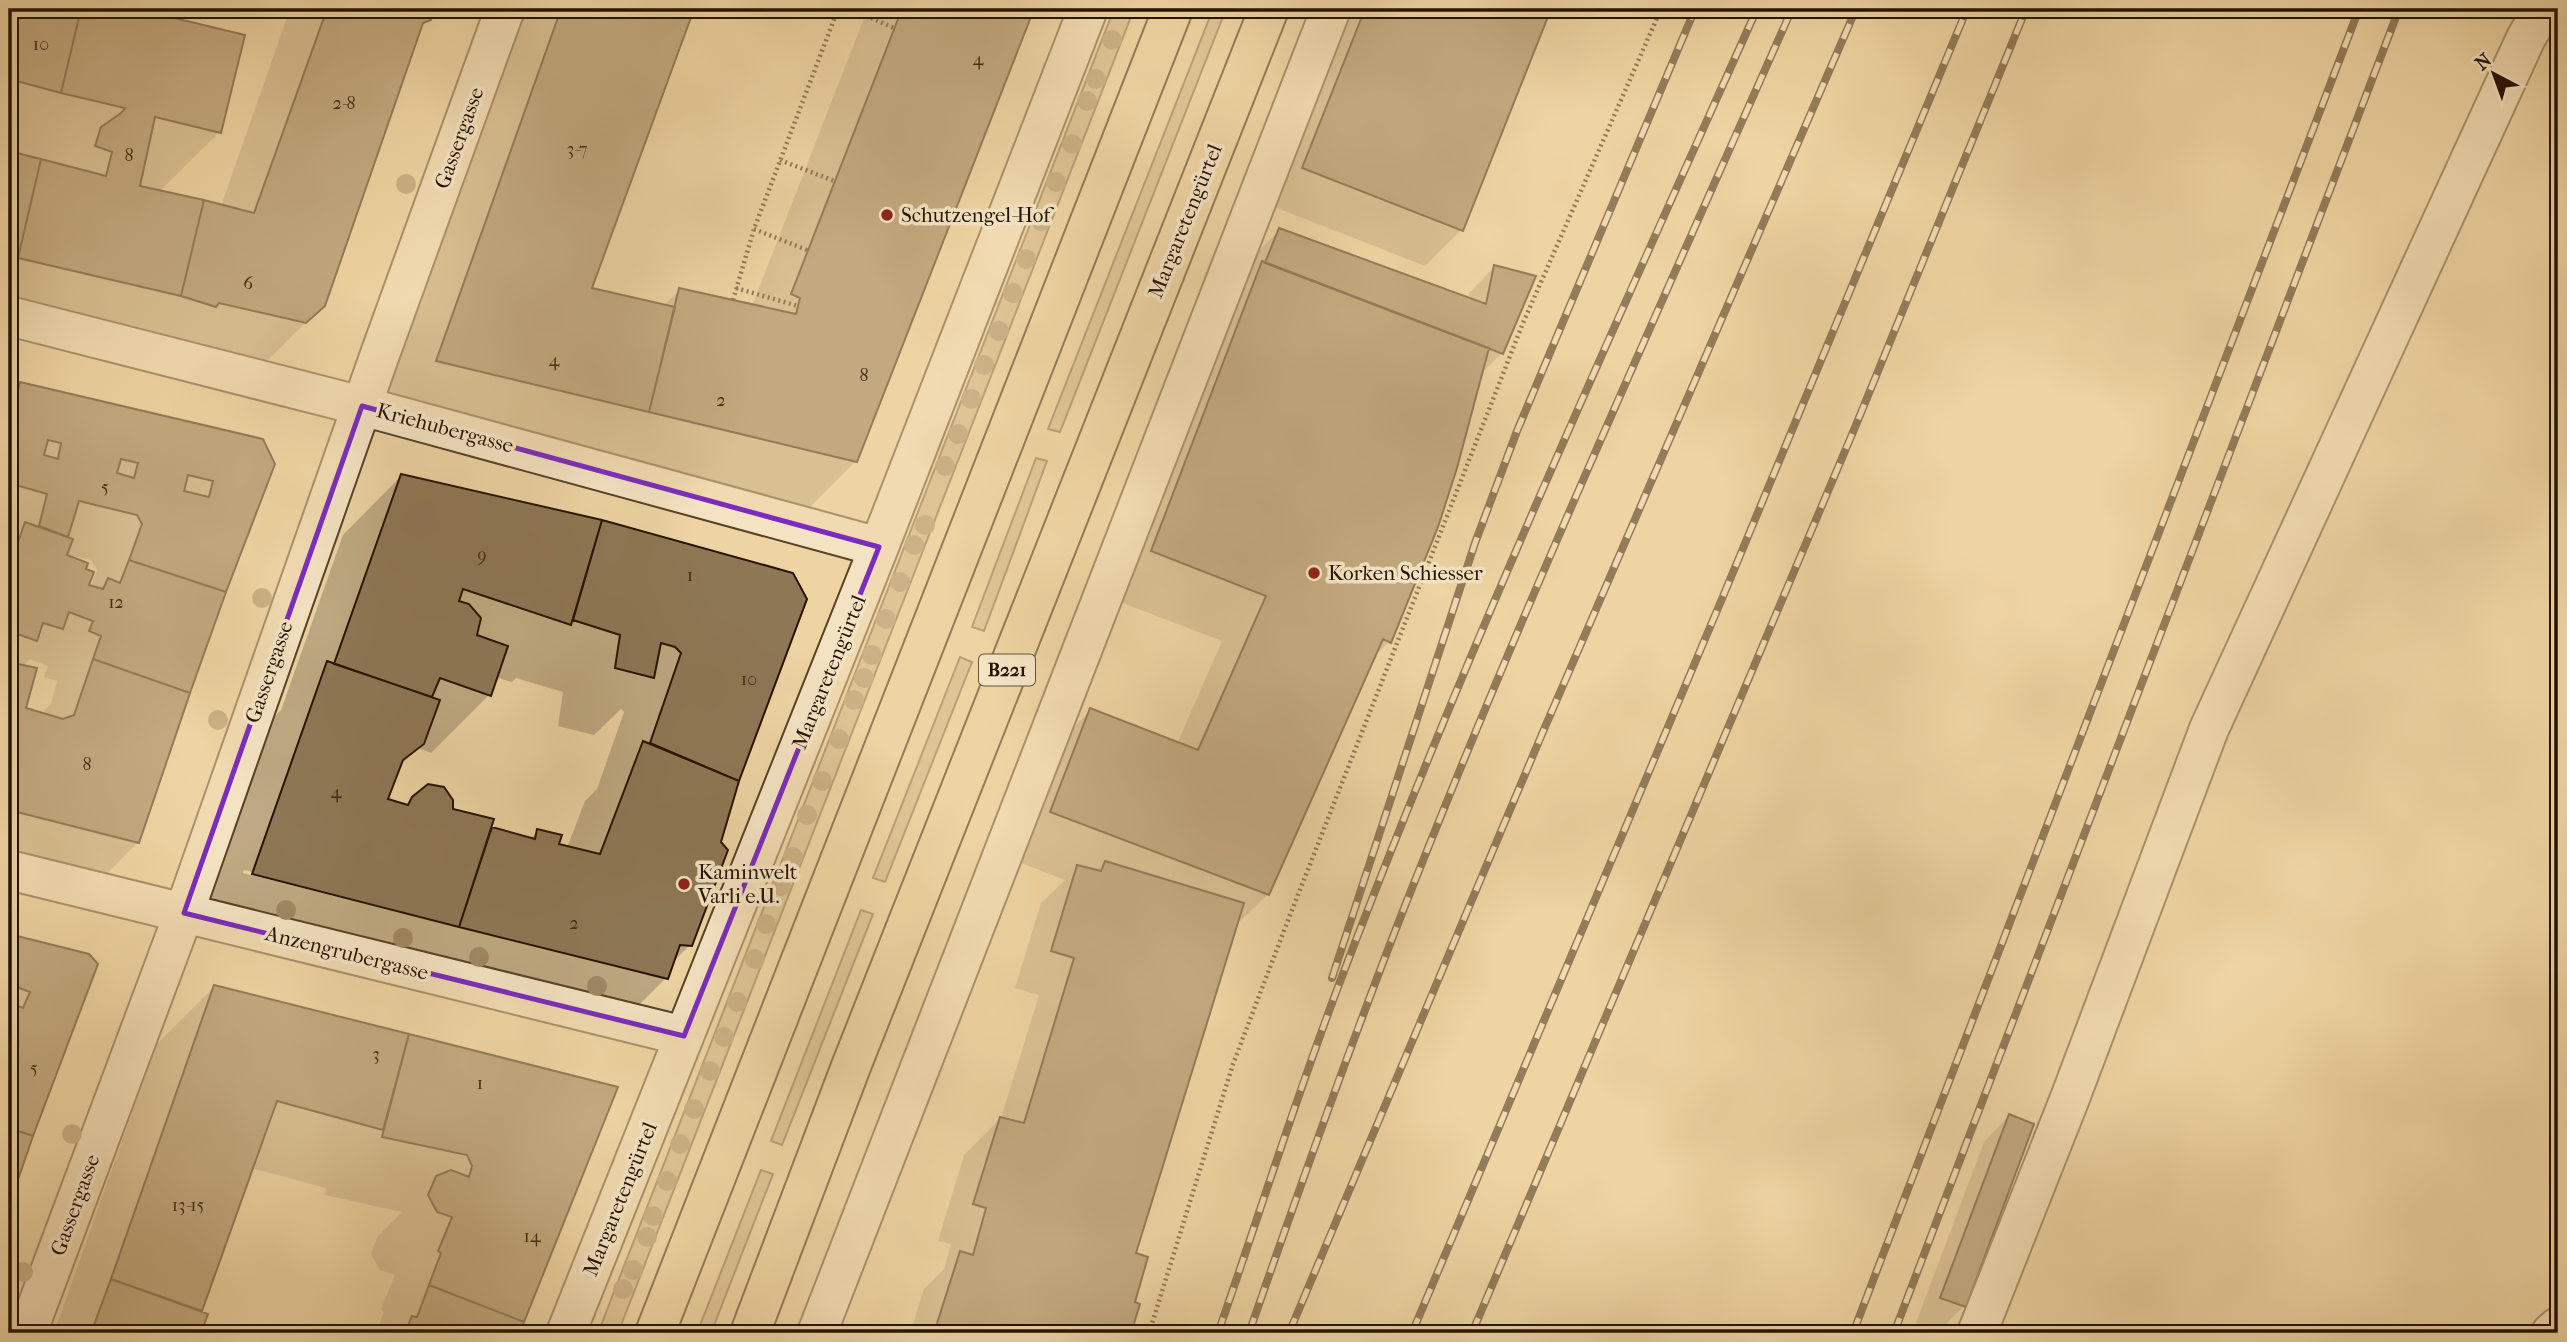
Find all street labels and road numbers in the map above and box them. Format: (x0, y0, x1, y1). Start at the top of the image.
street label: Gassergasse (430, 84, 488, 192)
street label: Margaretengürtel (1143, 140, 1227, 302)
street label: Kriehubergasse (374, 398, 516, 458)
street label: Margaretengürtel (787, 591, 871, 753)
street label: Gassergasse (240, 618, 298, 726)
road number: B221 (979, 654, 1035, 685)
street label: Anzengrubergasse (262, 921, 431, 985)
street label: Margaretengürtel (578, 1118, 662, 1280)
street label: Gassergasse (46, 1151, 104, 1259)

